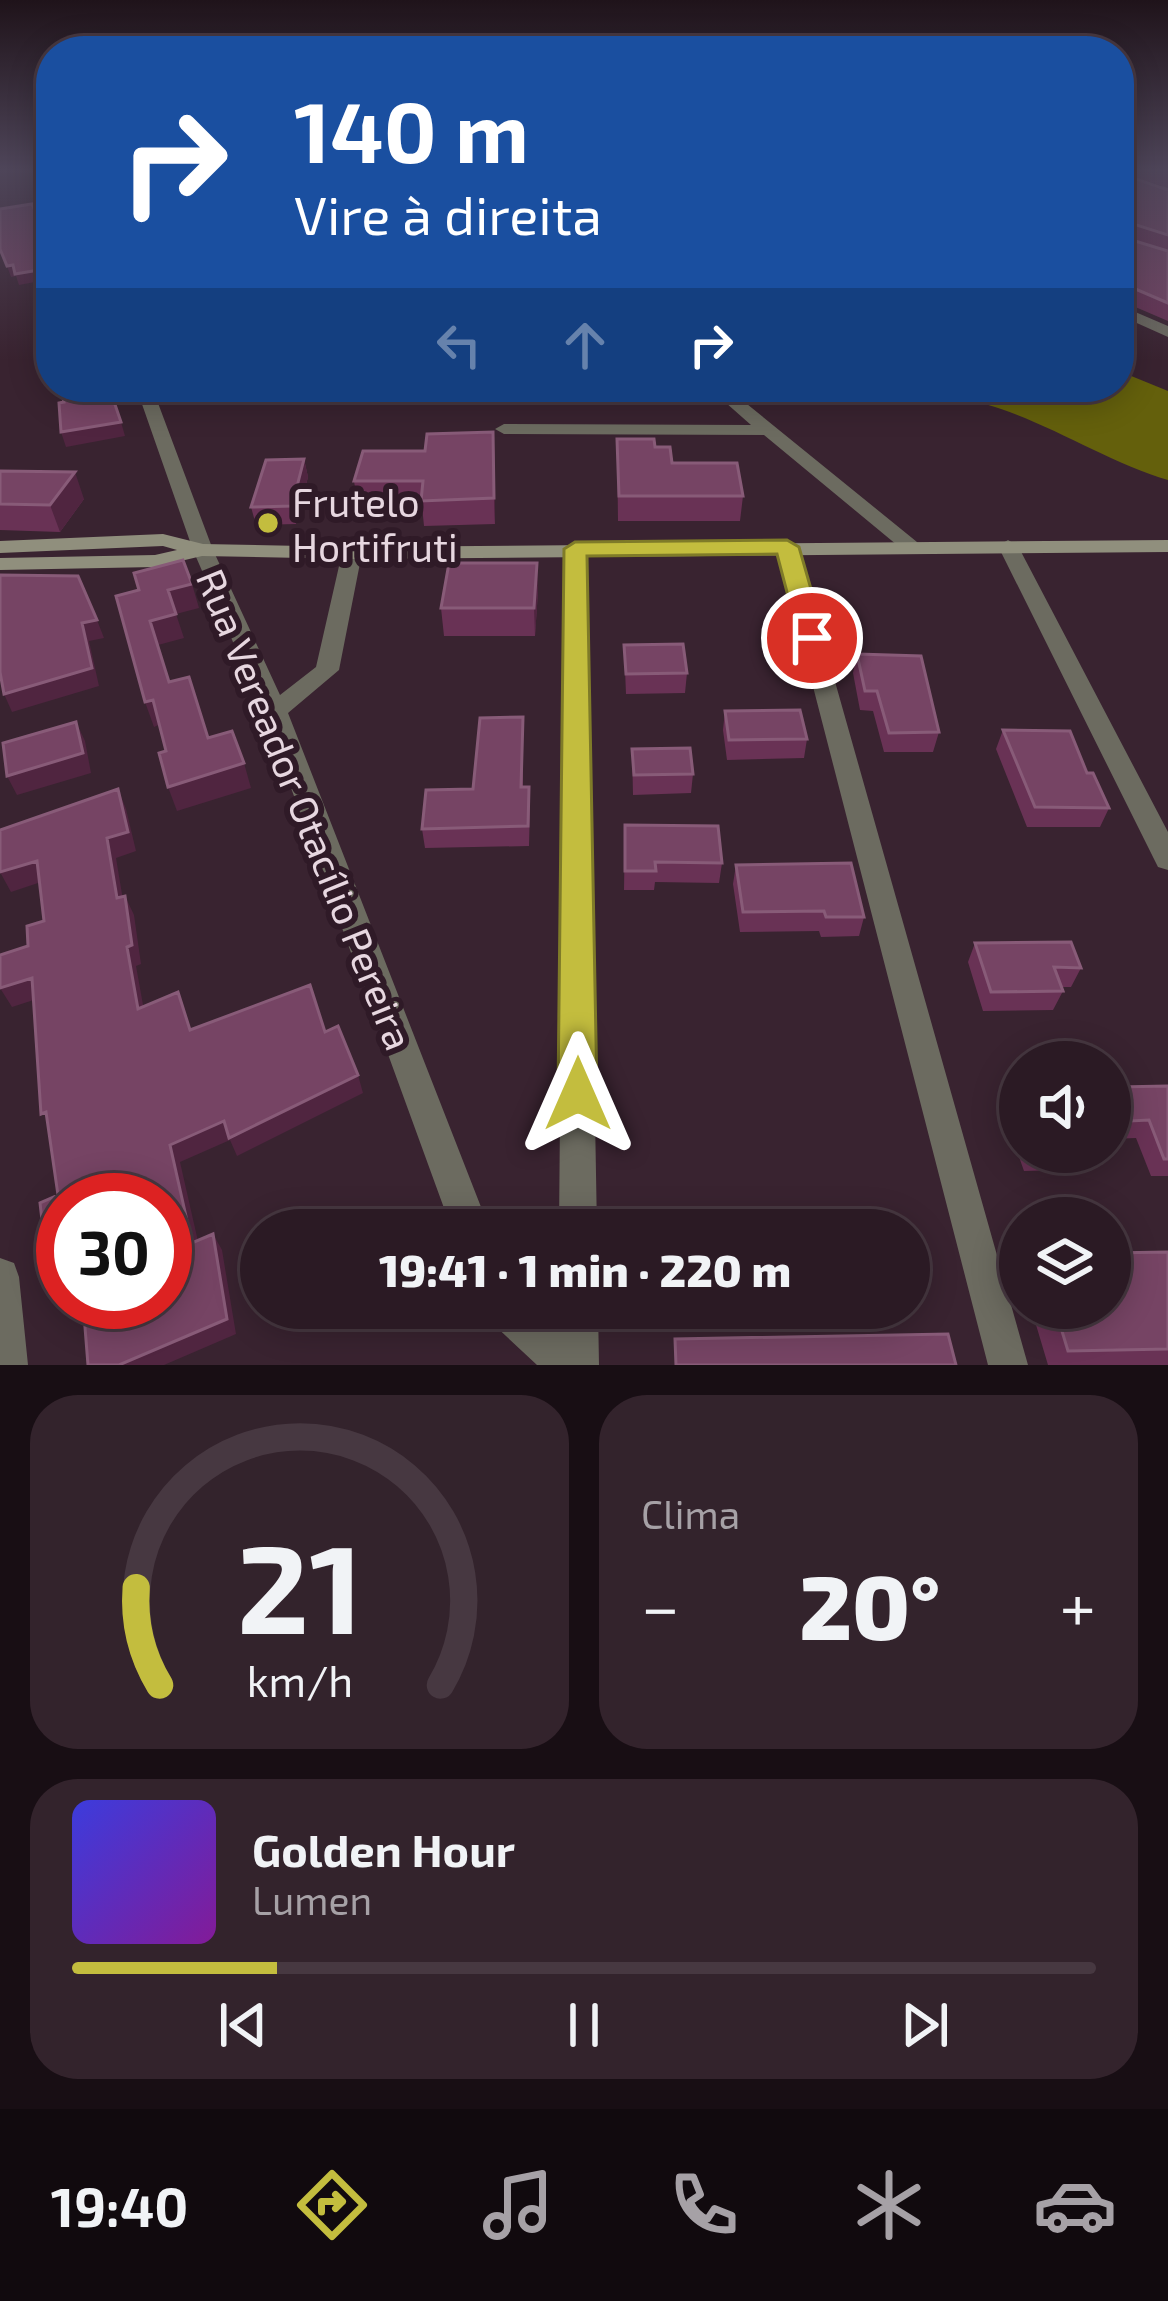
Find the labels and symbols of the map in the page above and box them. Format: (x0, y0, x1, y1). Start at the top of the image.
place label: Frutelo Hortifruti (292, 478, 458, 570)
marker: Frutelo Hortifruti (255, 510, 281, 536)
street label: Rua Vereador Otacílio Pereira (188, 562, 424, 1056)
pin (761, 587, 863, 689)
position arrow (515, 1031, 641, 1157)
speed limit sign: 30 (36, 1173, 192, 1329)

